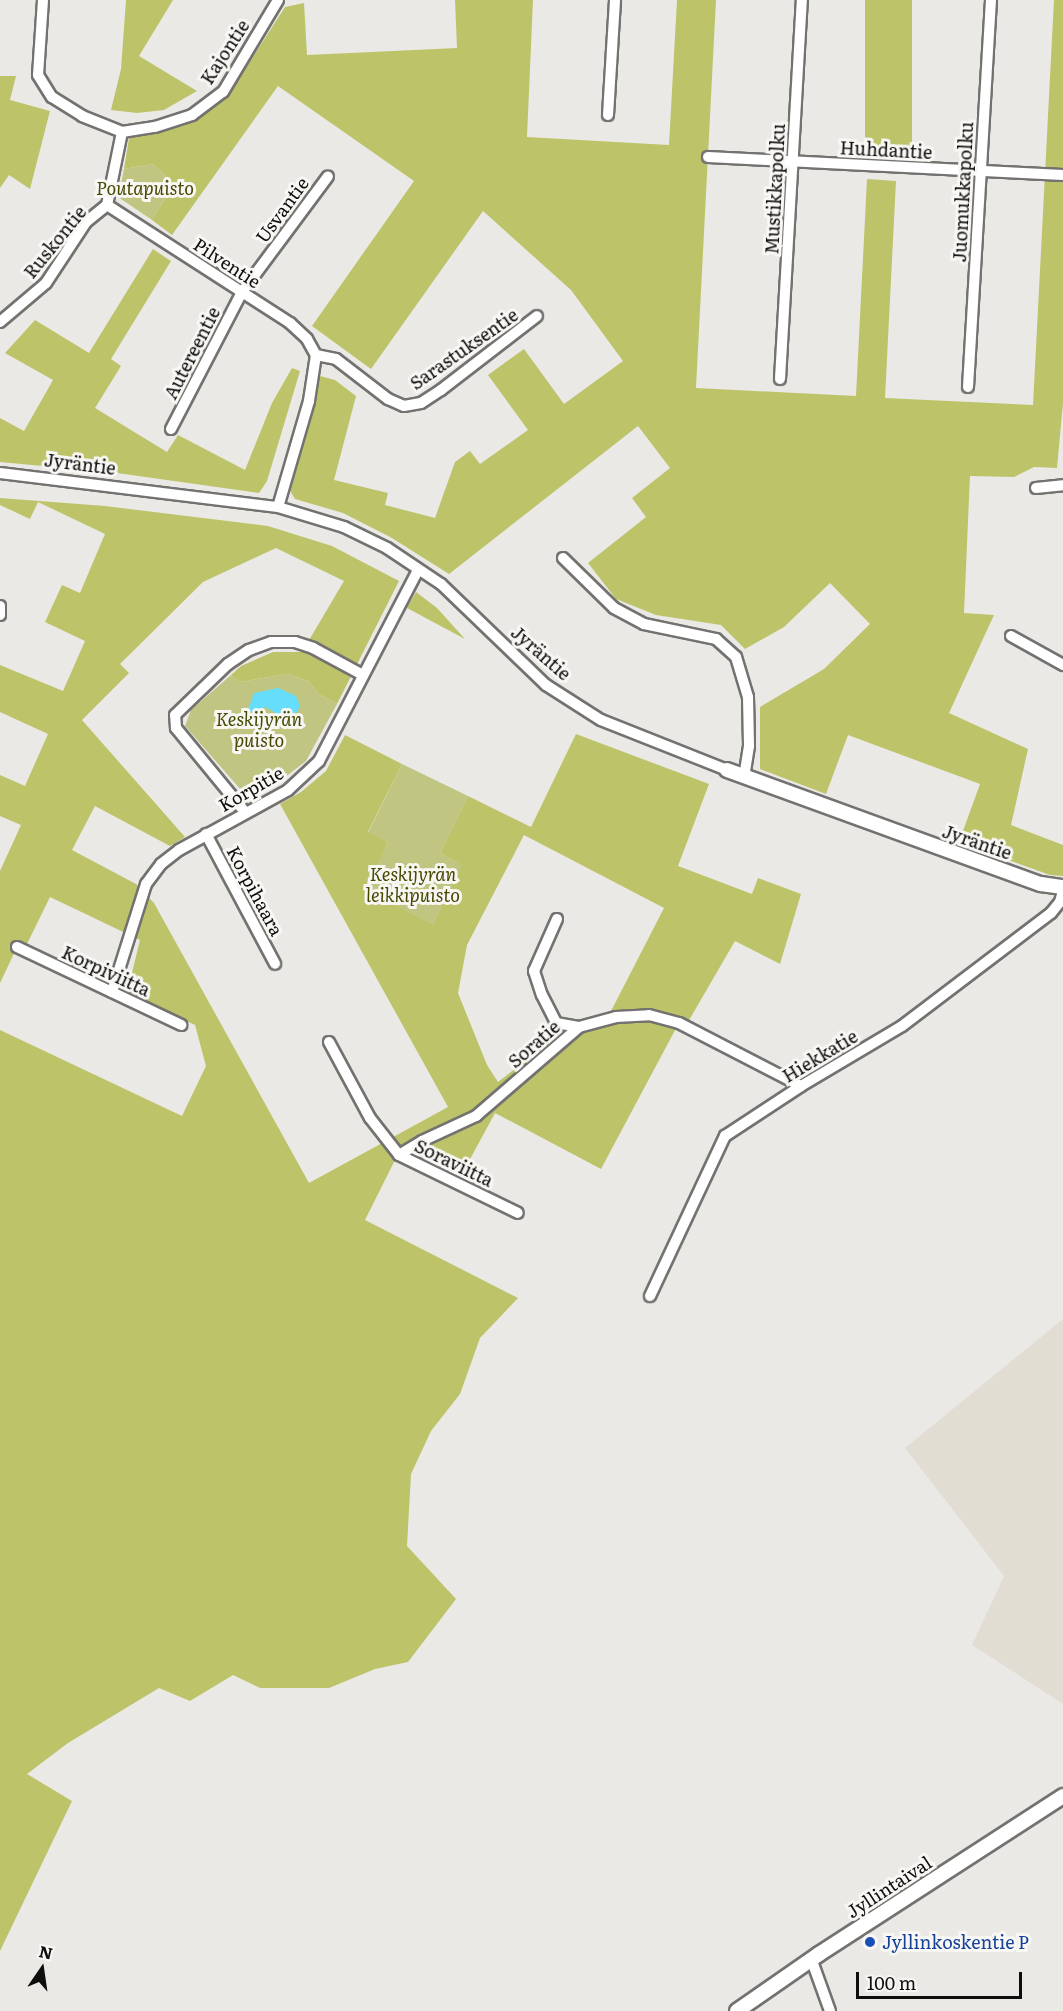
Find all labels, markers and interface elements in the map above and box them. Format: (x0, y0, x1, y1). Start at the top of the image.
street label: Kajontie (196, 16, 254, 88)
street label: Juomukkapolku (949, 121, 977, 263)
street label: Mustikkapolku (761, 123, 789, 255)
street label: Huhdantie (839, 137, 933, 163)
street label: Usvantie (251, 173, 313, 247)
park label: Poutapuisto (96, 177, 194, 199)
street label: Ruskontie (19, 201, 91, 283)
street label: Pilventie (189, 233, 265, 293)
street label: Autereentie (160, 303, 224, 403)
street label: Sarastuksentie (406, 304, 522, 394)
street label: Jyräntie (43, 449, 117, 479)
street label: Jyräntie (507, 621, 575, 685)
park label: Keskijyrän puisto (216, 709, 302, 752)
street label: Korpitie (215, 762, 287, 816)
street label: Jyräntie (939, 820, 1015, 864)
street label: Korpihaara (222, 842, 288, 940)
park label: Keskijyrän leikkipuisto (366, 864, 460, 906)
street label: Korpiviitta (58, 941, 154, 1001)
street label: Soratie (504, 1016, 564, 1072)
street label: Hiekkatie (778, 1025, 862, 1087)
street label: Soraviitta (411, 1135, 497, 1191)
street label: Jyllintaival (842, 1851, 936, 1923)
place label: Jyllinkoskentie P (882, 1931, 1029, 1953)
marker: Jyllinkoskentie P (863, 1935, 877, 1949)
text: N (37, 1938, 55, 1965)
north arrow (12, 1939, 72, 1999)
scale bar (859, 1960, 1026, 1998)
text: 100 m (867, 1969, 916, 1996)

